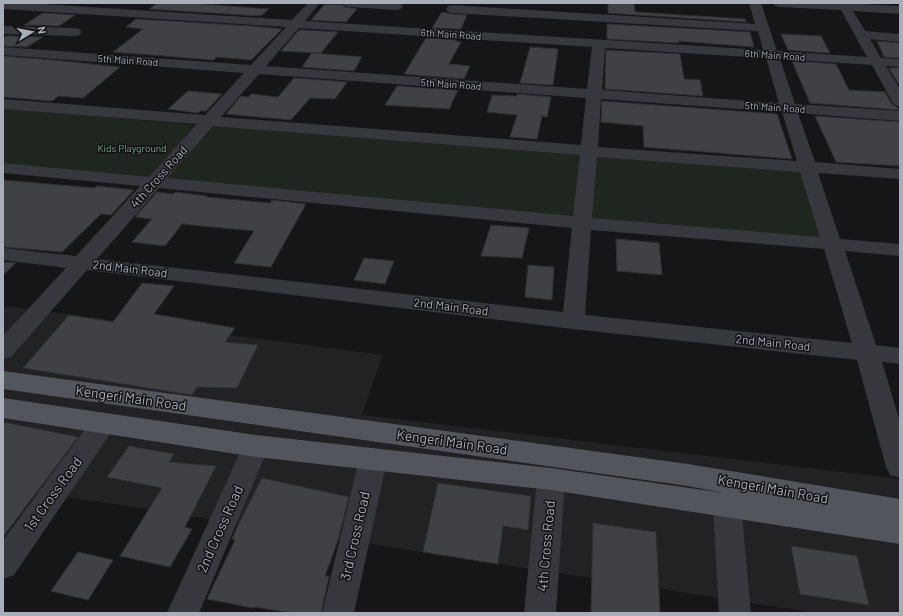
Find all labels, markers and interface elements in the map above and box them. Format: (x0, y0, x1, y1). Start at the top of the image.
north arrow (12, 12, 52, 52)
text: N (35, 25, 49, 35)
street label: 6th Main Road (420, 26, 482, 42)
street label: 6th Main Road (744, 47, 806, 63)
street label: 5th Main Road (97, 52, 159, 68)
street label: 5th Main Road (420, 76, 482, 92)
street label: 5th Main Road (744, 99, 806, 115)
park label: Kids Playground (97, 142, 167, 154)
street label: 4th Cross Road (127, 143, 190, 210)
street label: 2nd Main Road (92, 256, 168, 280)
street label: 2nd Main Road (413, 294, 489, 318)
street label: 2nd Main Road (735, 331, 811, 353)
street label: Kengeri Main Road (75, 381, 188, 414)
street label: Kengeri Main Road (396, 425, 509, 458)
street label: 1st Cross Road (20, 453, 85, 534)
street label: Kengeri Main Road (717, 470, 830, 507)
street label: 2nd Cross Road (193, 483, 246, 575)
street label: 3rd Cross Road (336, 490, 373, 582)
street label: 4th Cross Road (533, 500, 558, 592)

